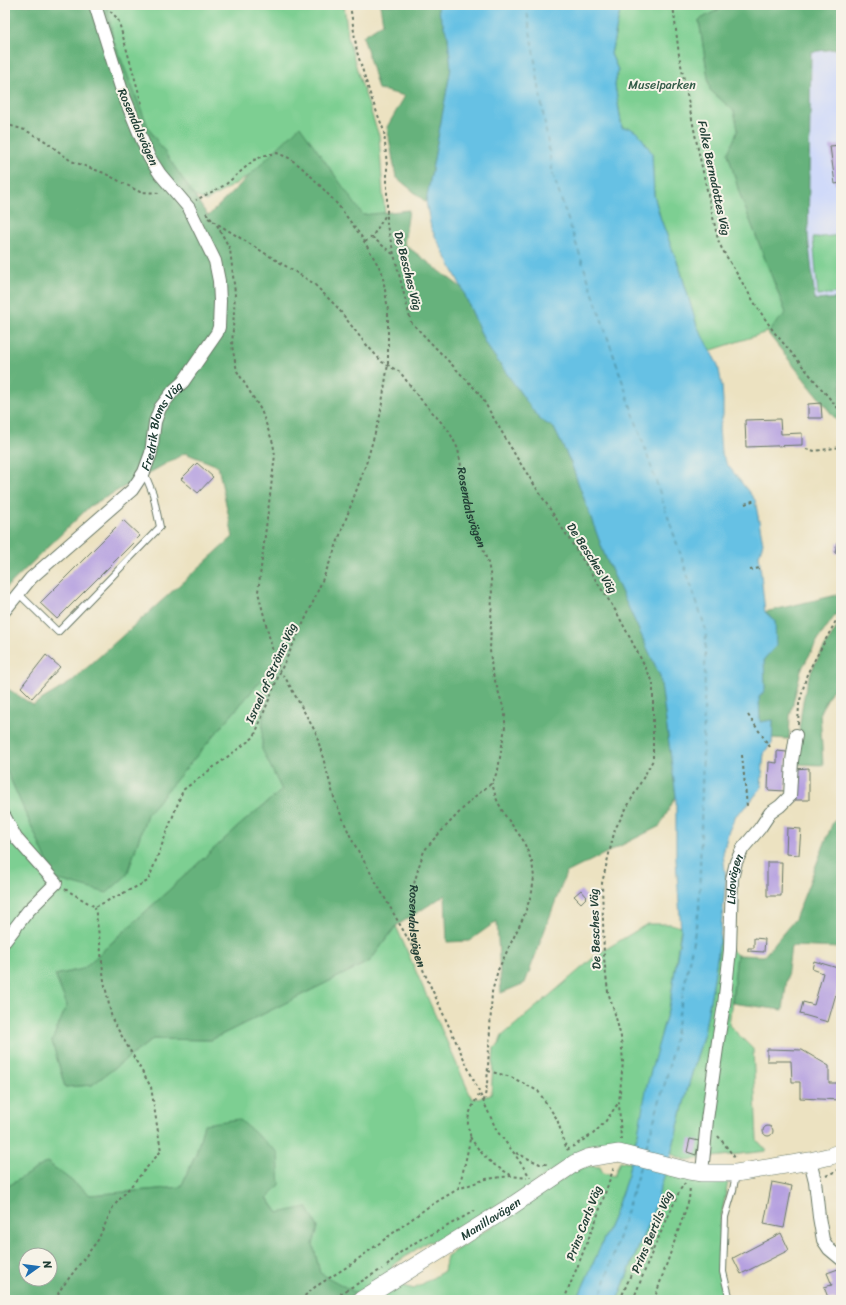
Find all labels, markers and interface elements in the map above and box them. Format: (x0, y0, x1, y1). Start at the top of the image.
park label: Museiparken (628, 74, 696, 96)
street label: Rosendalsvägen (111, 85, 165, 170)
street label: Folke Bernadottes Väg (691, 118, 737, 238)
street label: De Besches Väg (388, 229, 428, 313)
street label: Fredrik Bloms Väg (134, 376, 188, 474)
street label: Rosendalsvägen (450, 465, 493, 552)
street label: De Besches Väg (561, 518, 623, 598)
street label: Israel af Ströms Väg (238, 619, 303, 728)
street label: Lidovägen (720, 849, 750, 905)
street label: Rosendalsvägen (402, 885, 433, 971)
street label: De Besches Väg (583, 888, 607, 970)
street label: Prins Carls Väg (560, 1182, 608, 1264)
street label: Prins Bertils Väg (625, 1187, 679, 1277)
street label: Manillavägen (456, 1191, 526, 1246)
north arrow (18, 1247, 58, 1287)
text: N (37, 1258, 57, 1271)

